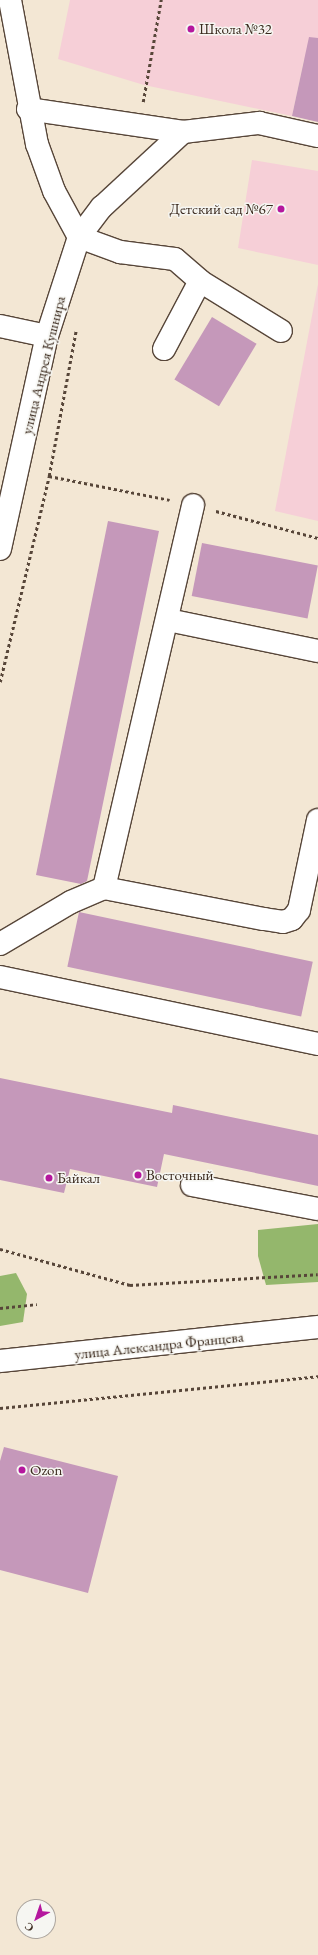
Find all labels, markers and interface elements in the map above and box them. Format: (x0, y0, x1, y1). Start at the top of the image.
place label: Школа №32 (199, 20, 272, 38)
marker: Школа №32 (186, 24, 196, 34)
place label: Детский сад №67 (169, 200, 273, 218)
marker: Детский сад №67 (276, 204, 286, 214)
street label: улица Андрея Кушнира (17, 294, 69, 436)
place label: Восточный (146, 1166, 214, 1184)
place label: Байкал (57, 1169, 100, 1187)
marker: Восточный (133, 1170, 143, 1180)
marker: Байкал (44, 1173, 54, 1183)
street label: улица Александра Францева (74, 1327, 244, 1363)
place label: Ozon (30, 1461, 62, 1479)
marker: Ozon (17, 1465, 27, 1475)
north arrow (16, 1899, 56, 1939)
text: С (21, 1920, 36, 1935)

